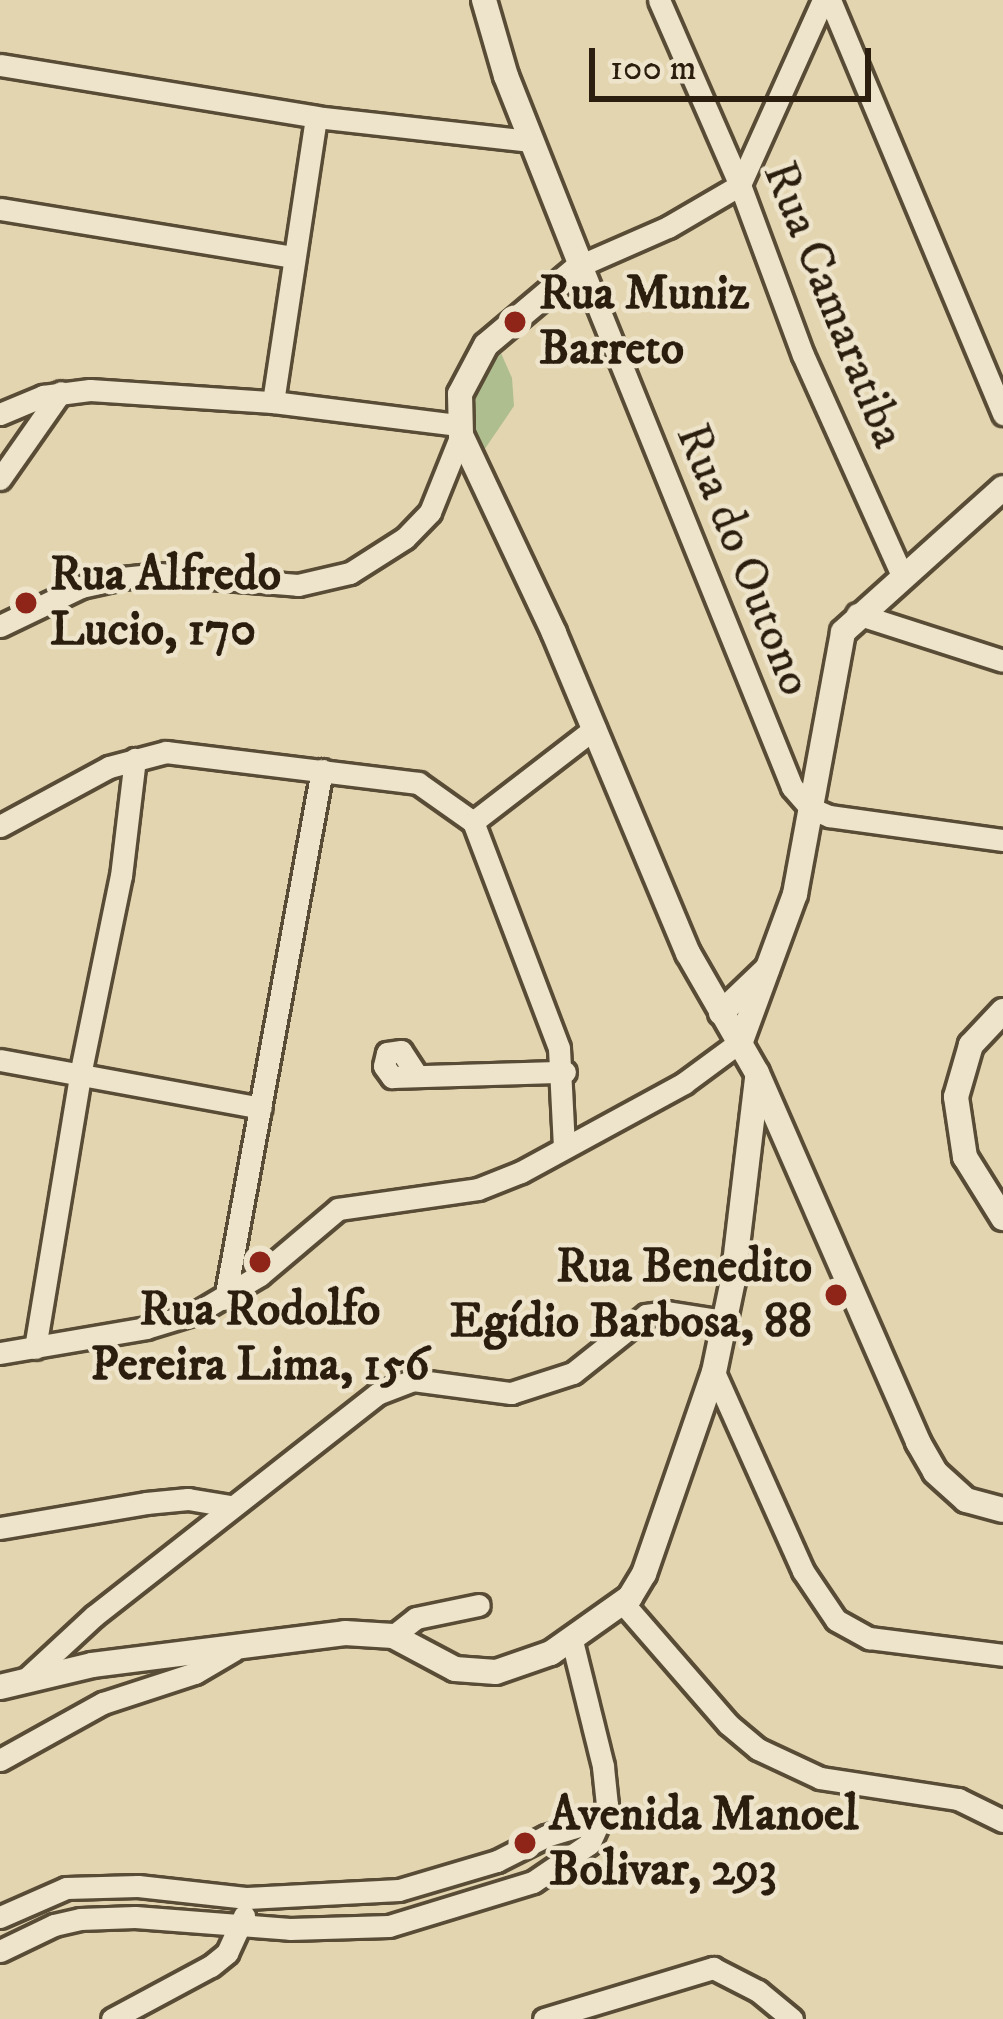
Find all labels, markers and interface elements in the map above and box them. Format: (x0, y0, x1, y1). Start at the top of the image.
scale bar (595, 24, 877, 98)
text: 100 m (610, 46, 697, 91)
street label: Rua Camaratiba (749, 154, 917, 456)
place label: Rua Muniz Barreto (539, 265, 749, 378)
marker: Rua Muniz Barreto (502, 309, 528, 335)
street label: Rua do Outono (662, 416, 824, 704)
place label: Rua Alfredo Lucio, 170 (50, 546, 281, 659)
marker: Rua Alfredo Lucio, 170 (13, 590, 39, 616)
place label: Rua Benedito Egídio Barbosa, 88 (450, 1238, 812, 1351)
marker: Rua Rodolfo Pereira Lima, 156 (247, 1249, 273, 1275)
place label: Rua Rodolfo Pereira Lima, 156 (91, 1281, 429, 1394)
marker: Rua Benedito Egídio Barbosa, 88 (823, 1282, 849, 1308)
place label: Avenida Manoel Bolivar, 293 (549, 1786, 858, 1899)
marker: Avenida Manoel Bolivar, 293 (512, 1830, 538, 1856)

